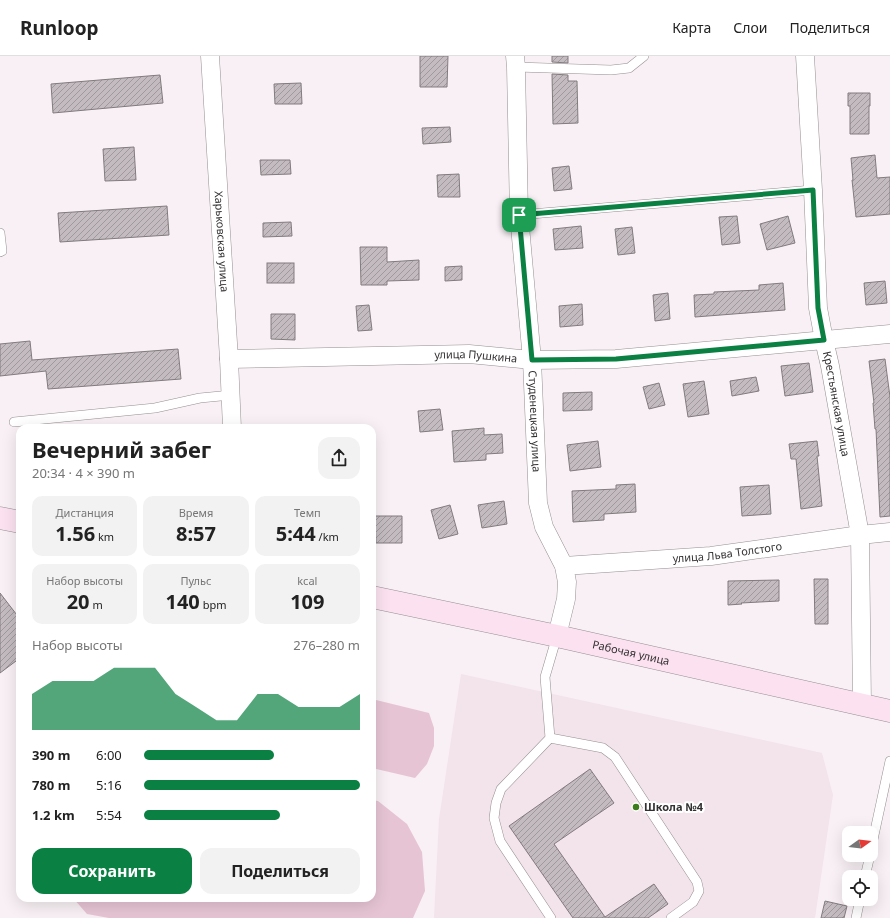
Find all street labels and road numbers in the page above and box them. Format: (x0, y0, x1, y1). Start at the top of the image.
street label: Харьковская улица (211, 191, 233, 293)
street label: улица Пушкина (434, 346, 518, 366)
street label: Крестьянская улица (820, 350, 854, 458)
street label: Студенецкая улица (525, 370, 545, 472)
street label: улица Льва Толстого (672, 538, 783, 566)
street label: Рабочая улица (591, 636, 671, 668)

